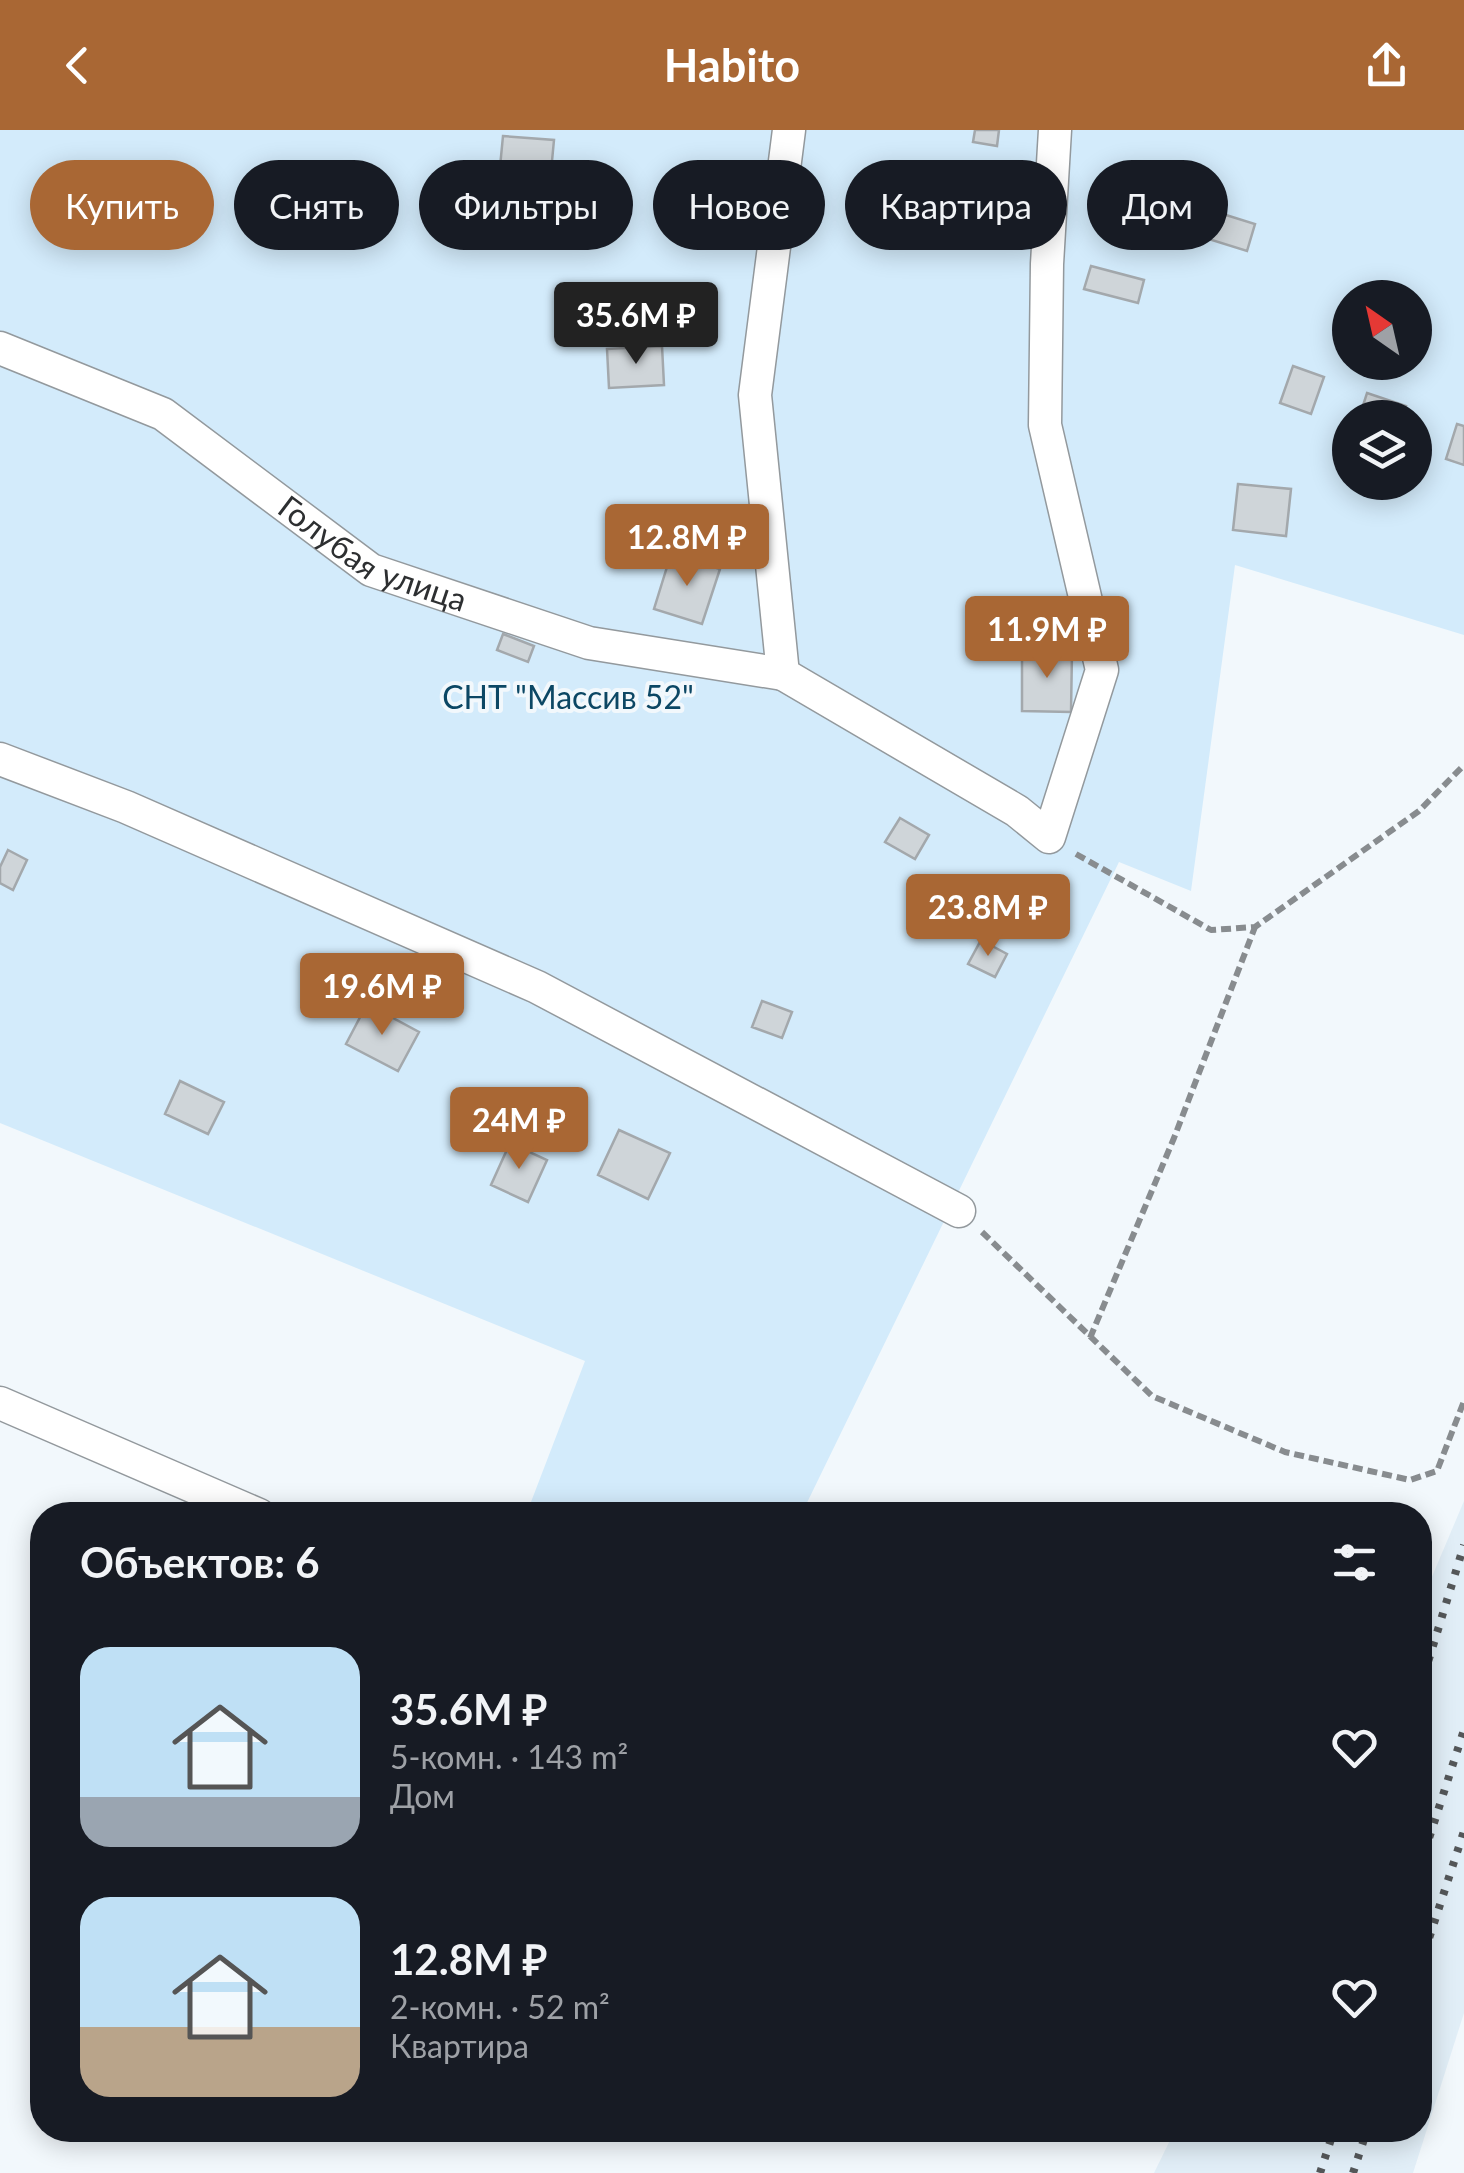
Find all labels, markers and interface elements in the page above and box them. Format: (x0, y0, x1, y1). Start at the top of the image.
icon: back (50, 38, 105, 93)
text: Habito (664, 38, 800, 92)
icon: share (1359, 38, 1414, 93)
chip: Купить (30, 160, 214, 250)
chip: Снять (234, 160, 399, 250)
chip: Фильтры (419, 160, 633, 250)
chip: Новое (653, 160, 825, 250)
chip: Квартира (845, 160, 1067, 250)
chip: Дом (1087, 160, 1228, 250)
north arrow (1332, 280, 1432, 380)
map controls (1332, 280, 1432, 500)
pin: 35.6M ₽ (544, 282, 728, 367)
text: 35.6M ₽ (576, 295, 696, 334)
button: layers (1332, 400, 1432, 500)
street label: Голубая улица (271, 486, 472, 619)
pin: 12.8M ₽ (595, 504, 779, 589)
text: 12.8M ₽ (627, 517, 747, 556)
pin: 11.9M ₽ (955, 596, 1139, 681)
text: 11.9M ₽ (987, 609, 1107, 648)
park label: СНТ "Массив 52" (442, 677, 694, 716)
pin: 23.8M ₽ (896, 874, 1080, 959)
text: 23.8M ₽ (928, 887, 1048, 926)
pin: 19.6M ₽ (290, 953, 474, 1038)
text: 19.6M ₽ (322, 966, 442, 1005)
pin: 24M ₽ (449, 1087, 589, 1172)
text: 24M ₽ (472, 1100, 566, 1139)
icon: filters (1327, 1535, 1382, 1590)
text: Объектов: 6 (80, 1537, 320, 1587)
text: 35.6M ₽ (390, 1684, 547, 1734)
icon: home (160, 1687, 280, 1807)
icon: heart (1327, 1720, 1382, 1775)
text: 5-комн. · 143 m² (390, 1737, 628, 1776)
text: Дом (390, 1776, 455, 1815)
text: 12.8M ₽ (390, 1934, 547, 1984)
icon: home (160, 1937, 280, 2057)
icon: heart (1327, 1970, 1382, 2025)
text: 2-комн. · 52 m² (390, 1987, 610, 2026)
text: Квартира (390, 2026, 529, 2065)

